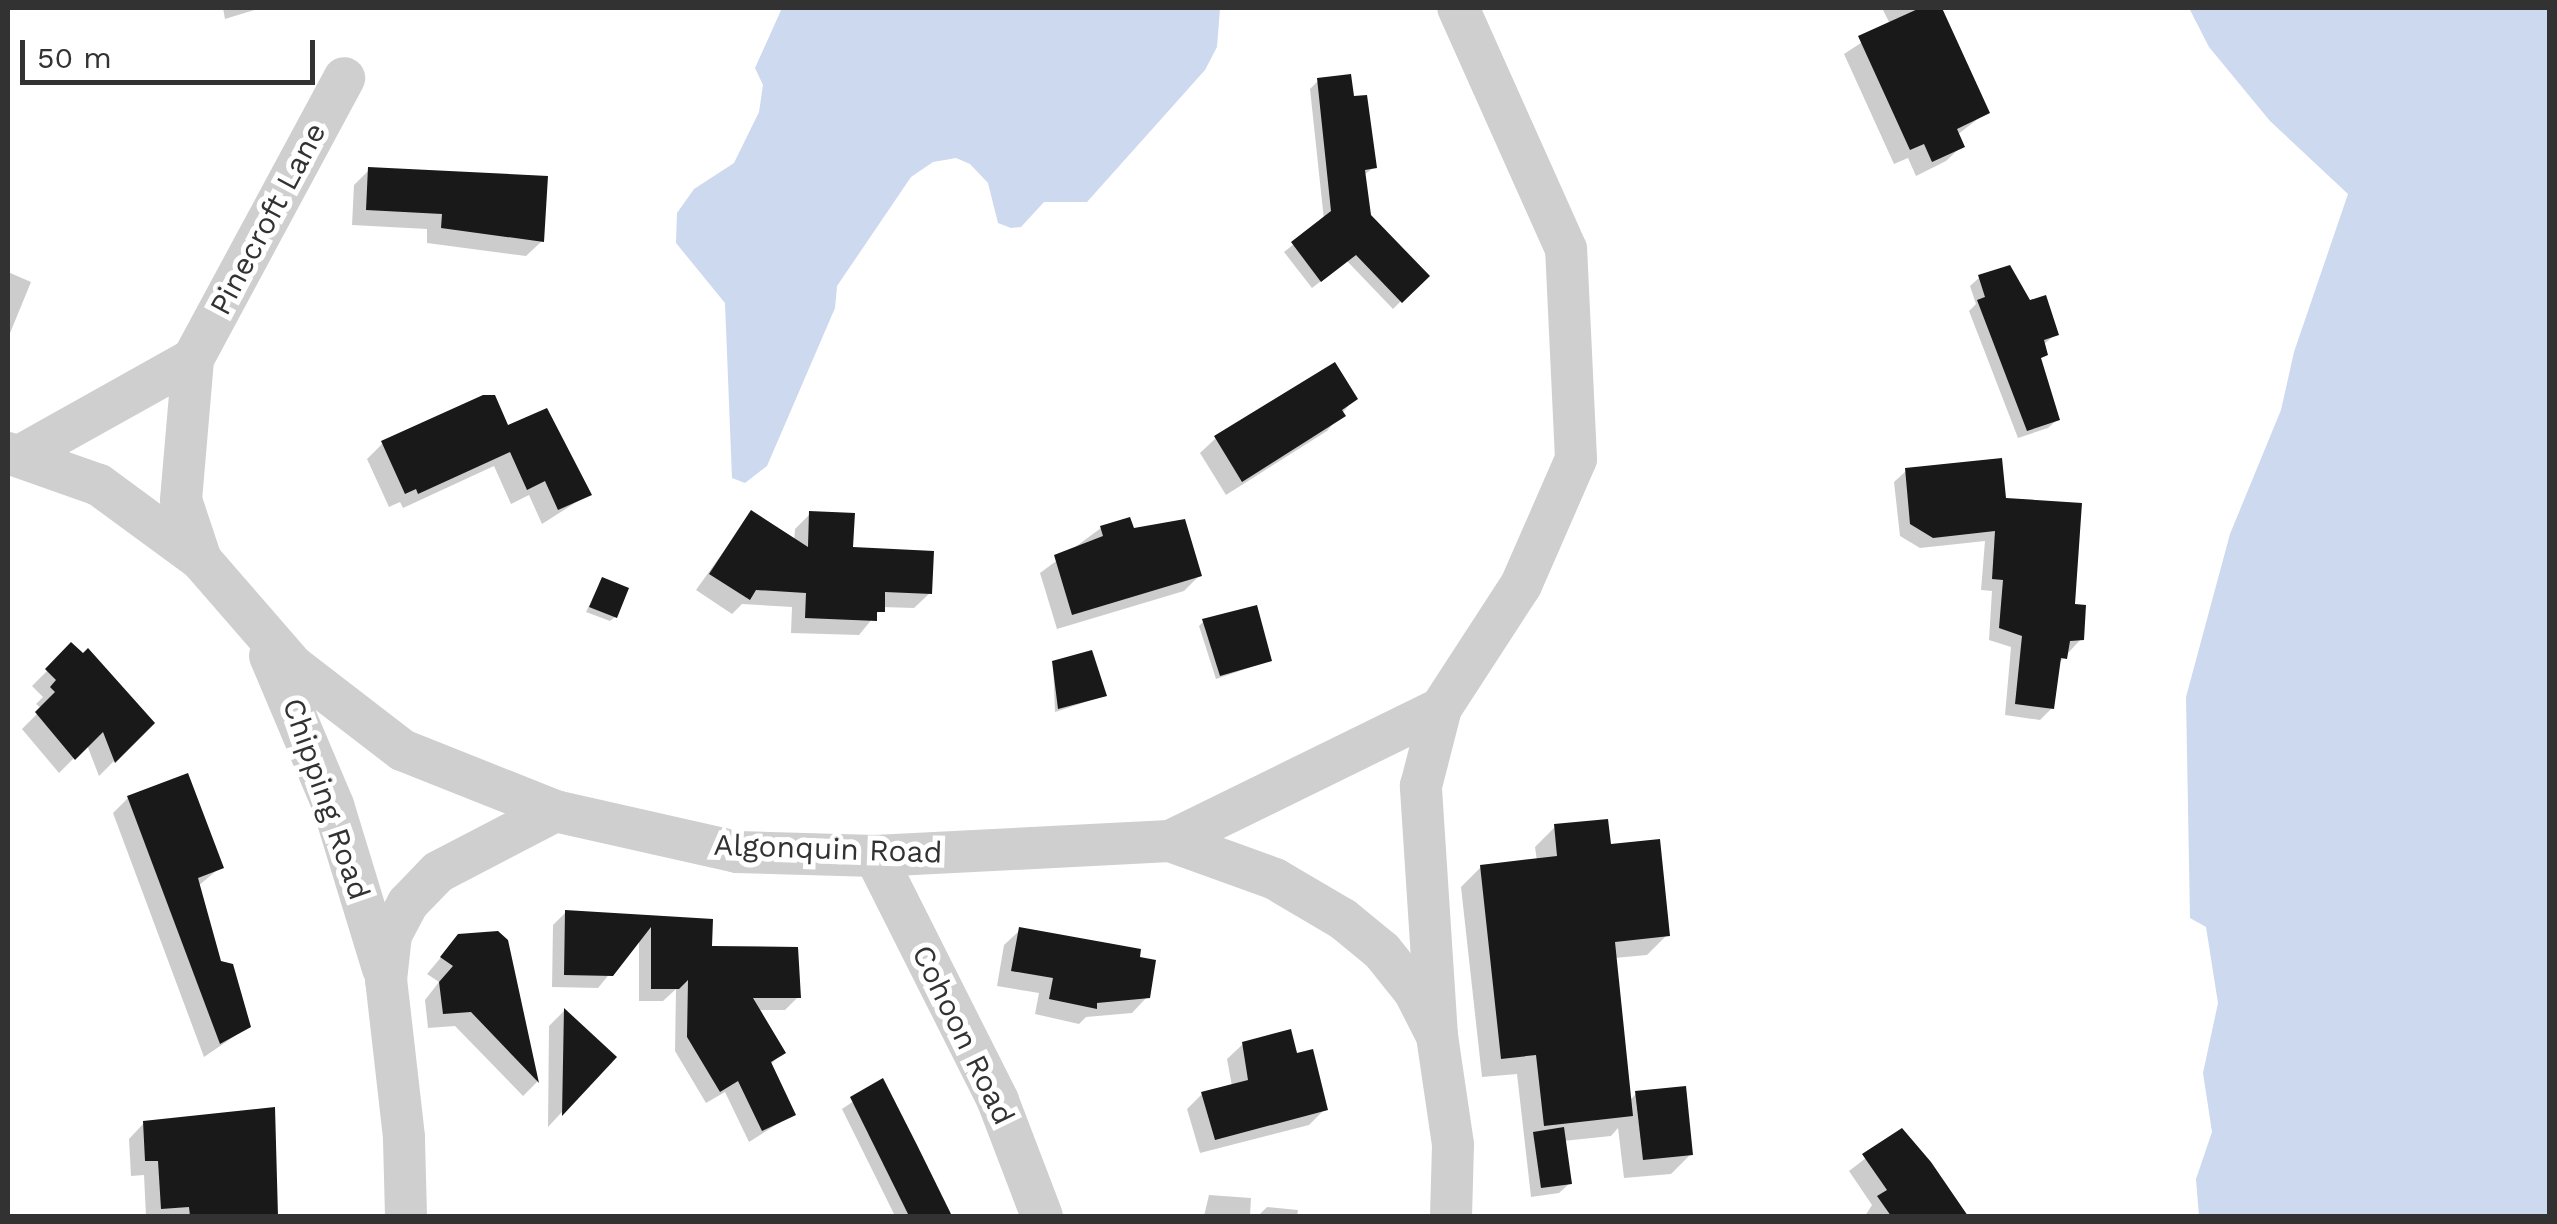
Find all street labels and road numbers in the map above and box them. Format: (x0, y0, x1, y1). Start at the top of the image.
street label: Pinecroft Lane (202, 117, 334, 321)
street label: Chipping Road (275, 694, 377, 904)
street label: Algonquin Road (713, 827, 943, 871)
street label: Cohoon Road (904, 939, 1022, 1131)

